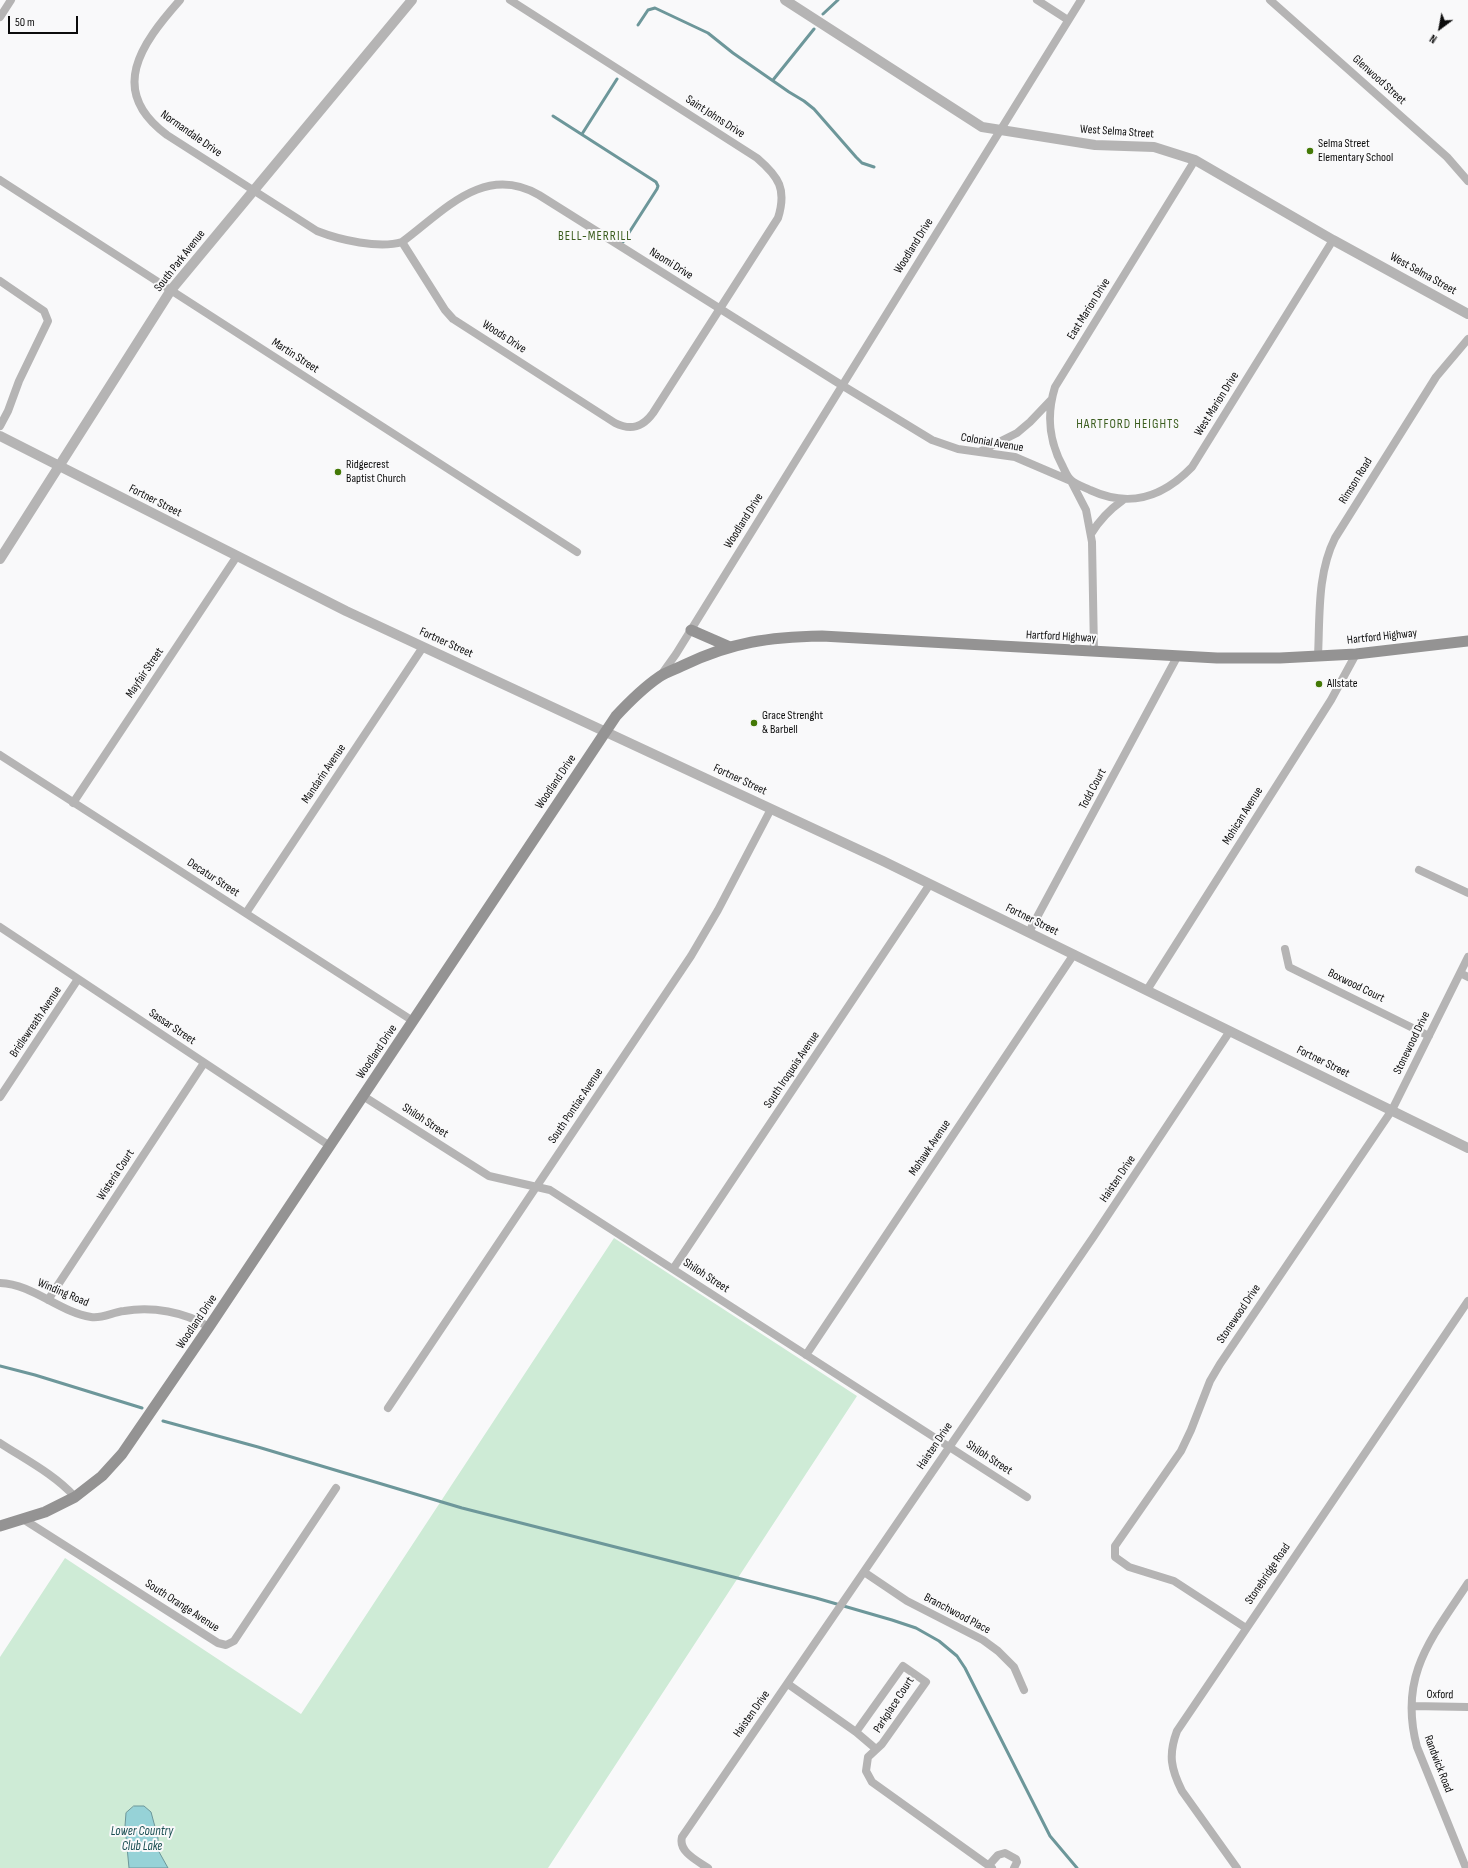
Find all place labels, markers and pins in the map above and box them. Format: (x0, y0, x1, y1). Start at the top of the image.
place label: Selma Street Elementary School (1318, 137, 1393, 165)
marker: Selma Street Elementary School (1305, 146, 1315, 156)
place label: Ridgecrest Baptist Church (346, 458, 406, 486)
marker: Ridgecrest Baptist Church (333, 467, 343, 477)
place label: Allstate (1327, 677, 1358, 691)
marker: Allstate (1314, 679, 1324, 689)
place label: Grace Strenght & Barbell (762, 709, 823, 737)
marker: Grace Strenght & Barbell (749, 718, 759, 728)

